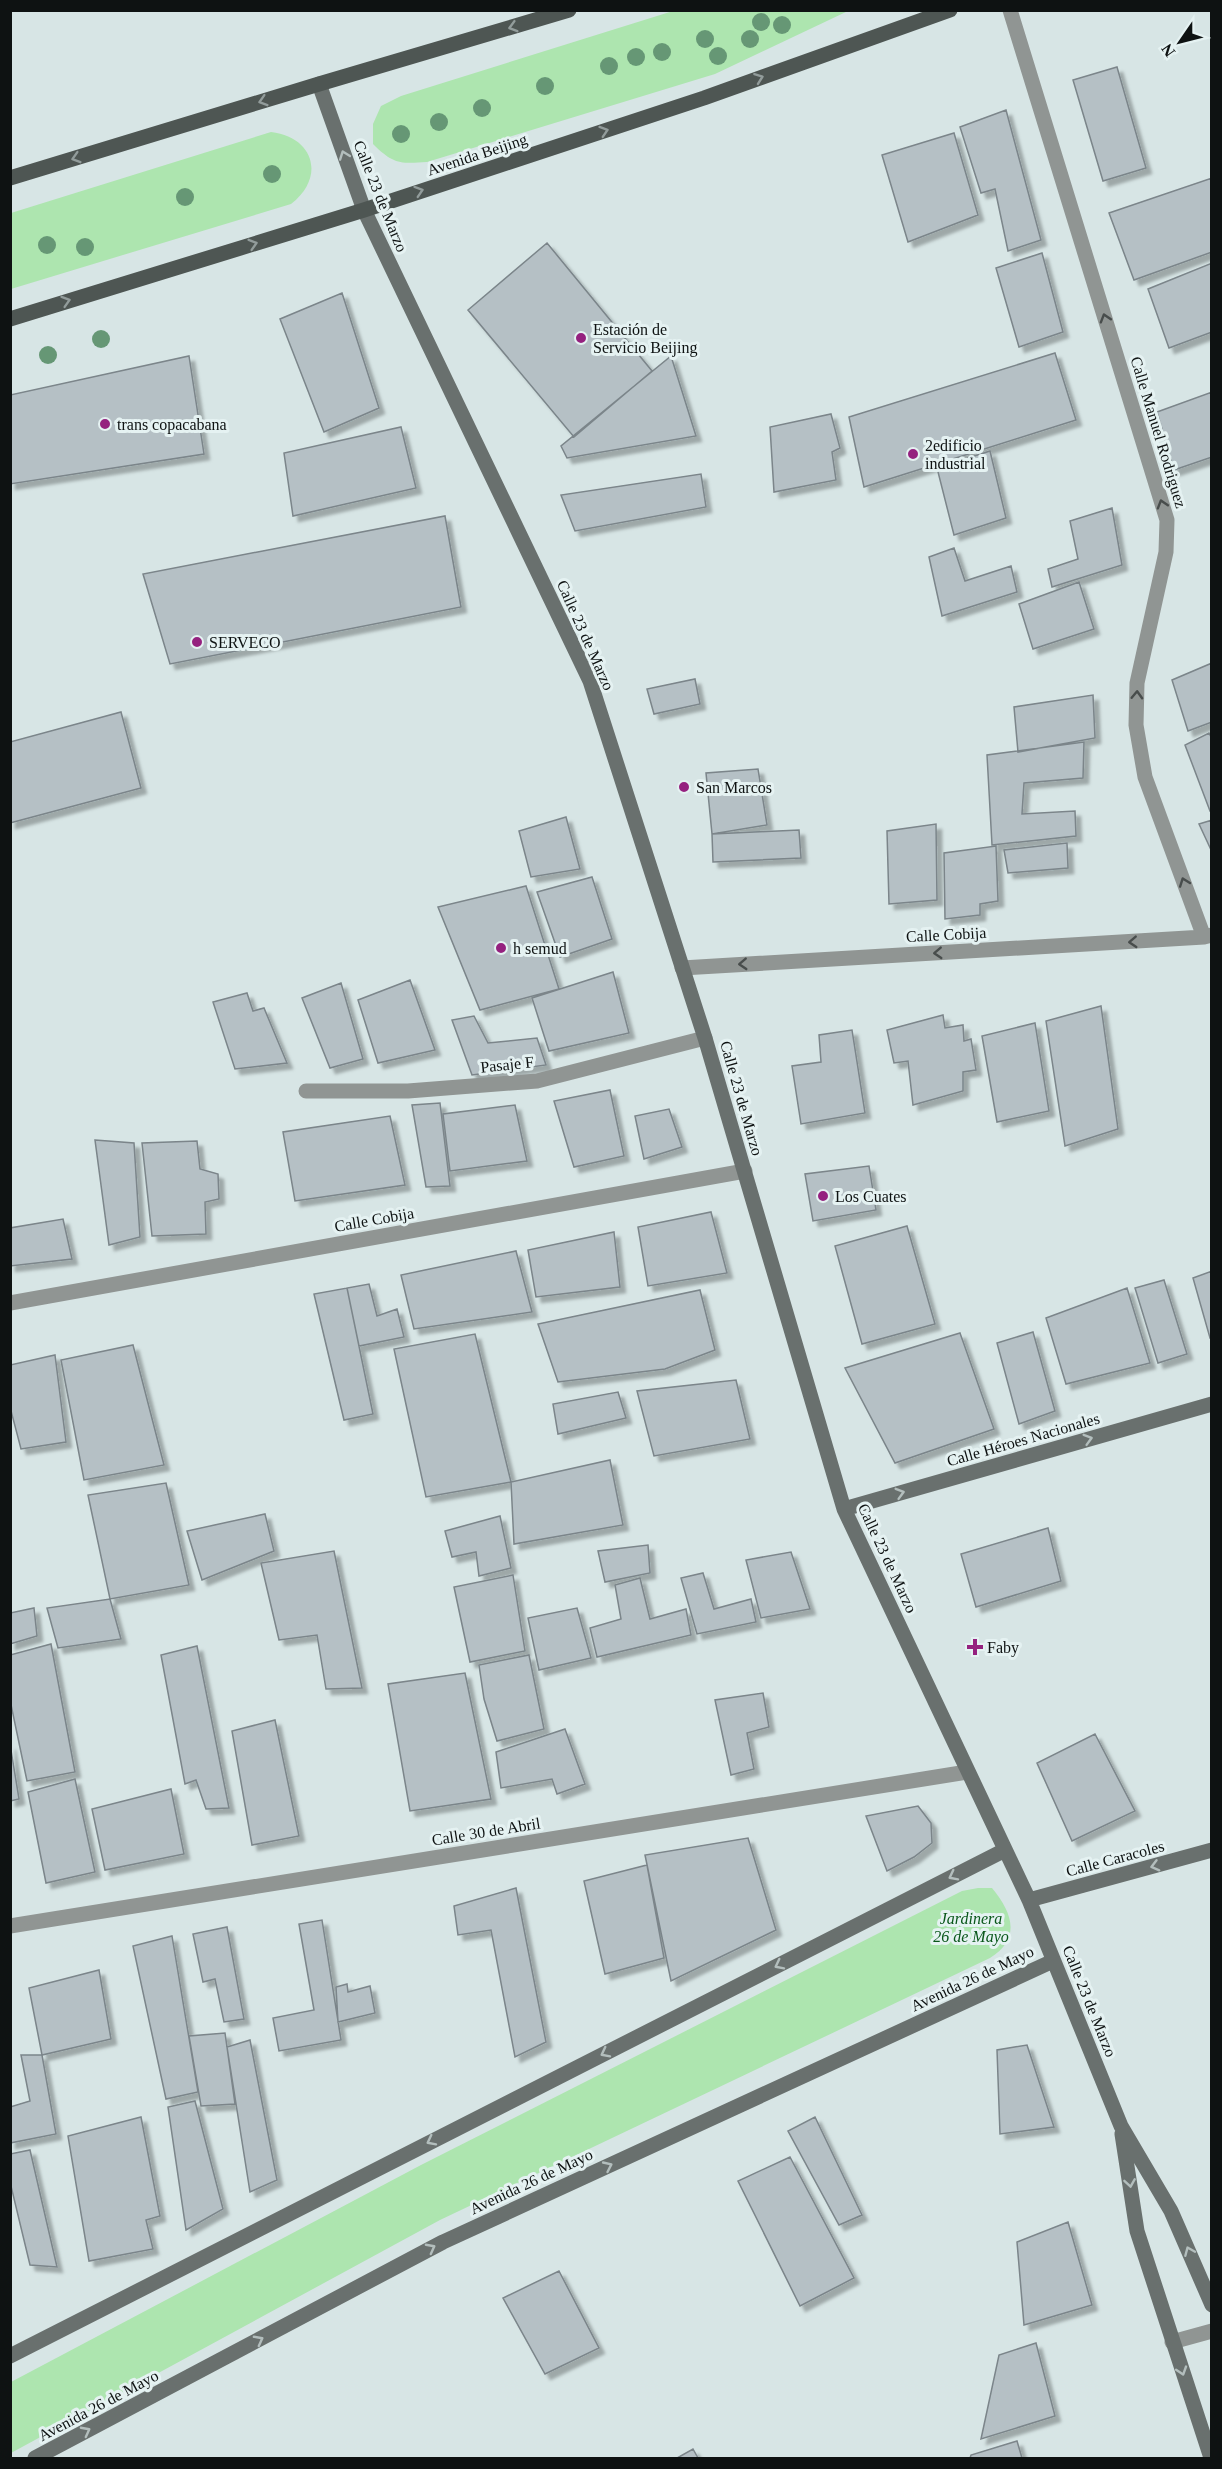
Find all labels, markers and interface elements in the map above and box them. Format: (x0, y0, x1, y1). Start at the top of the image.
north arrow (1150, 12, 1210, 72)
one-way arrow (508, 20, 519, 32)
text: N (1158, 40, 1178, 60)
one-way arrow (754, 73, 764, 86)
one-way arrow (258, 94, 269, 106)
one-way arrow (598, 125, 609, 138)
street label: Avenida Beijing (425, 130, 530, 180)
street label: Calle 23 de Marzo (350, 138, 411, 254)
one-way arrow (338, 150, 351, 161)
one-way arrow (71, 151, 82, 163)
one-way arrow (413, 186, 424, 199)
one-way arrow (247, 239, 258, 251)
one-way arrow (60, 296, 71, 308)
one-way arrow (1099, 313, 1112, 324)
place label: Estación de Servicio Beijing (593, 321, 697, 357)
marker: Estación de Servicio Beijing (574, 331, 588, 345)
street label: Calle Manuel Rodriguez (1126, 354, 1190, 510)
place label: trans copacabana (117, 416, 227, 434)
marker: trans copacabana (98, 417, 112, 431)
place label: 2edificio industrial (925, 437, 986, 472)
marker: 2edificio industrial (906, 447, 920, 461)
one-way arrow (1157, 499, 1169, 510)
street label: Calle 23 de Marzo (554, 578, 617, 693)
place label: SERVECO (209, 634, 281, 651)
marker: SERVECO (190, 635, 204, 649)
one-way arrow (1130, 691, 1143, 700)
place label: San Marcos (696, 779, 772, 796)
marker: San Marcos (677, 780, 691, 794)
one-way arrow (1178, 878, 1191, 888)
street label: Calle Cobija (905, 924, 987, 946)
one-way arrow (1128, 935, 1137, 948)
place label: h semud (513, 940, 567, 957)
marker: h semud (494, 941, 508, 955)
one-way arrow (933, 946, 942, 959)
one-way arrow (739, 958, 748, 971)
street label: Calle 23 de Marzo (717, 1039, 766, 1157)
street label: Pasaje F (479, 1053, 535, 1077)
place label: Los Cuates (835, 1188, 907, 1205)
marker: Los Cuates (816, 1189, 830, 1203)
street label: Calle Cobija (333, 1204, 415, 1236)
street label: Calle Héroes Nacionales (945, 1410, 1101, 1469)
one-way arrow (1082, 1434, 1093, 1446)
one-way arrow (895, 1488, 905, 1500)
street label: Calle 23 de Marzo (855, 1501, 920, 1616)
place label: Faby (987, 1639, 1019, 1657)
marker: Faby (968, 1640, 982, 1654)
street label: Calle 30 de Abril (431, 1814, 542, 1848)
street label: Calle Caracoles (1064, 1837, 1166, 1880)
one-way arrow (1150, 1858, 1160, 1871)
one-way arrow (948, 1869, 959, 1881)
park label: Jardinera 26 de Mayo (933, 1910, 1009, 1946)
street label: Avenida 26 de Mayo (908, 1943, 1037, 2015)
street label: Calle 23 de Marzo (1059, 1943, 1120, 2059)
one-way arrow (774, 1957, 785, 1969)
one-way arrow (601, 2046, 611, 2057)
one-way arrow (426, 2134, 437, 2146)
street label: Avenida 26 de Mayo (467, 2146, 596, 2218)
one-way arrow (601, 2161, 612, 2173)
one-way arrow (1123, 2178, 1136, 2188)
one-way arrow (425, 2244, 435, 2255)
one-way arrow (1184, 2247, 1196, 2258)
one-way arrow (252, 2335, 263, 2347)
one-way arrow (1174, 2365, 1187, 2376)
street label: Avenida 26 de Mayo (35, 2367, 162, 2445)
one-way arrow (80, 2427, 91, 2438)

